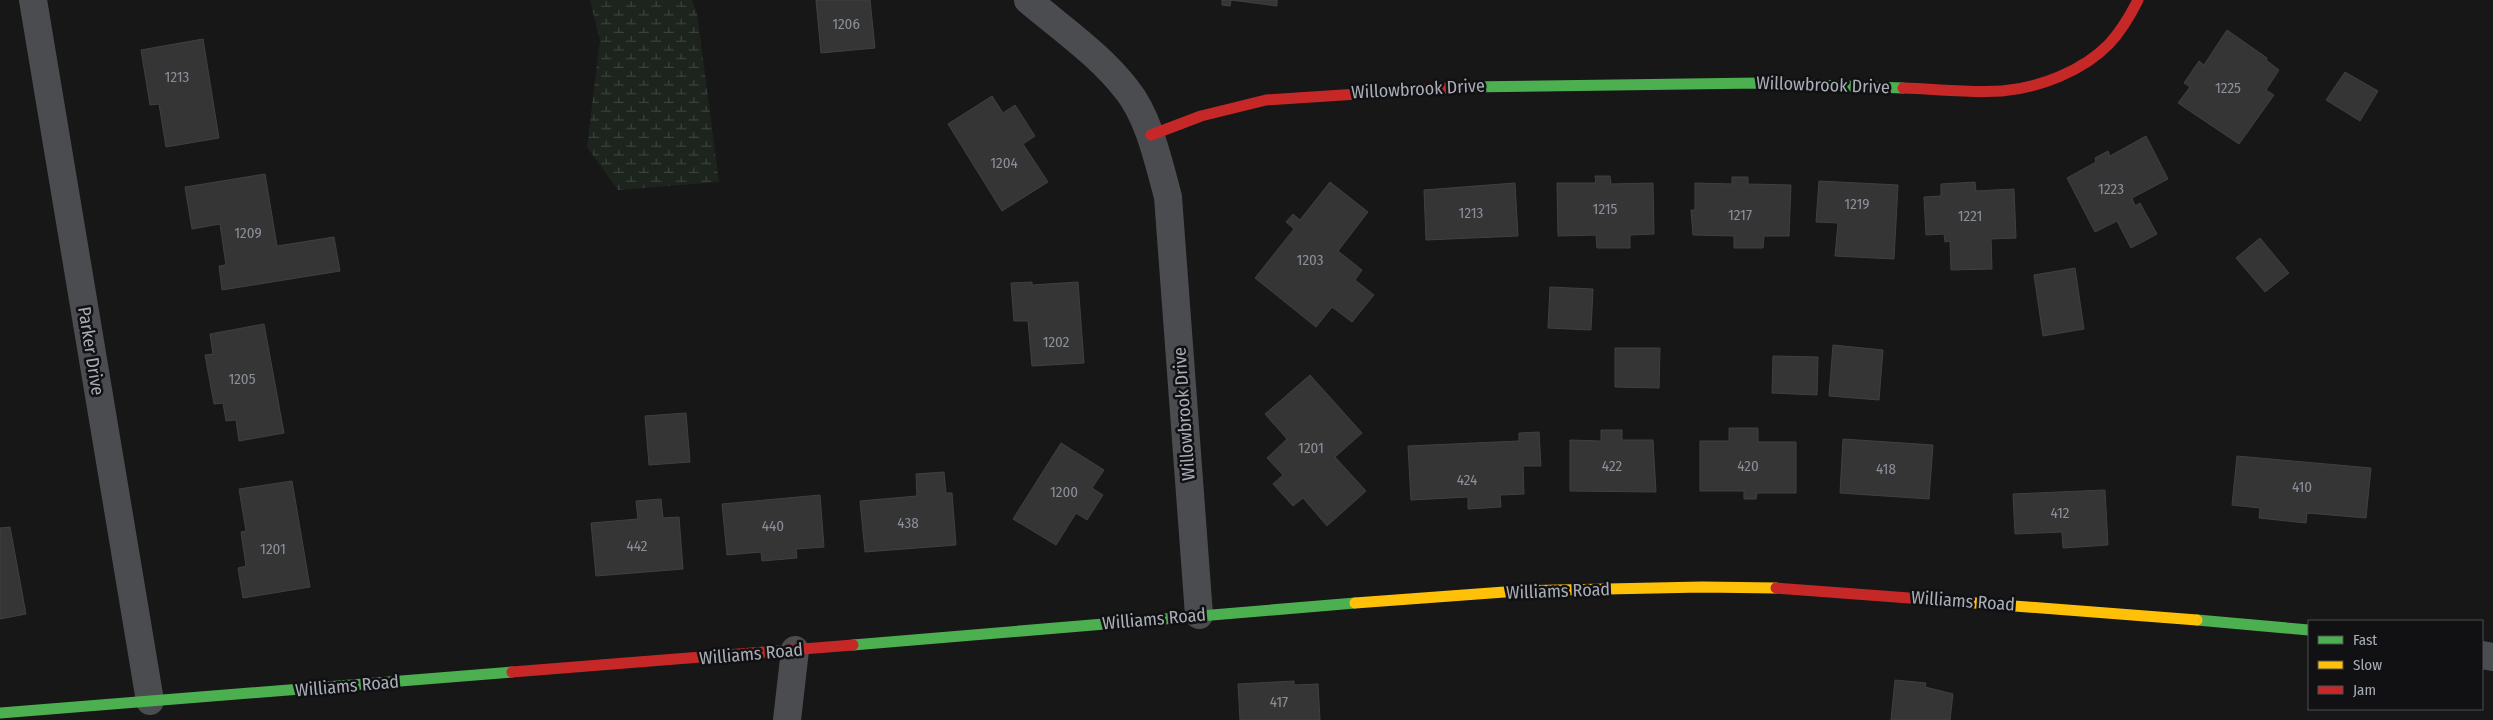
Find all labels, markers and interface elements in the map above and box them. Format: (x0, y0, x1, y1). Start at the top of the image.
house number: 1206 (832, 15, 860, 33)
house number: 1213 (165, 68, 190, 86)
street label: Willowbrook Drive (1756, 72, 1890, 98)
street label: Willowbrook Drive (1351, 75, 1485, 103)
house number: 1225 (2215, 79, 2241, 97)
house number: 1204 (990, 154, 1018, 172)
house number: 1223 (2098, 180, 2124, 198)
house number: 1219 (1844, 195, 1870, 213)
house number: 1215 (1593, 200, 1618, 218)
house number: 1213 (1459, 204, 1484, 222)
house number: 1217 (1728, 206, 1752, 224)
house number: 1221 (1958, 207, 1982, 225)
house number: 1209 (234, 224, 262, 242)
house number: 1203 (1297, 251, 1324, 269)
street label: Parker Drive (73, 305, 109, 397)
house number: 1202 (1043, 333, 1070, 351)
street label: Willowbrook Drive (1168, 346, 1200, 481)
house number: 1205 (228, 370, 256, 388)
house number: 1201 (1298, 439, 1324, 457)
house number: 422 (1602, 457, 1623, 475)
house number: 420 (1737, 457, 1759, 475)
house number: 418 (1876, 460, 1896, 478)
house number: 424 (1457, 471, 1477, 489)
house number: 410 (2292, 478, 2312, 496)
house number: 1200 (1050, 483, 1078, 501)
house number: 412 (2051, 504, 2070, 522)
house number: 438 (897, 514, 919, 532)
house number: 440 (762, 517, 784, 535)
house number: 442 (627, 537, 648, 555)
house number: 1201 (260, 540, 286, 558)
street label: Williams Road (1506, 578, 1610, 604)
street label: Williams Road (1910, 586, 2016, 616)
street label: Williams Road (1101, 604, 1207, 634)
legend (2308, 620, 2483, 710)
text: Fast (2353, 631, 2377, 649)
street label: Williams Road (698, 639, 804, 669)
text: Slow (2353, 656, 2382, 674)
street label: Williams Road (294, 671, 400, 701)
text: Jam (2353, 681, 2376, 699)
house number: 417 (1270, 693, 1288, 711)

